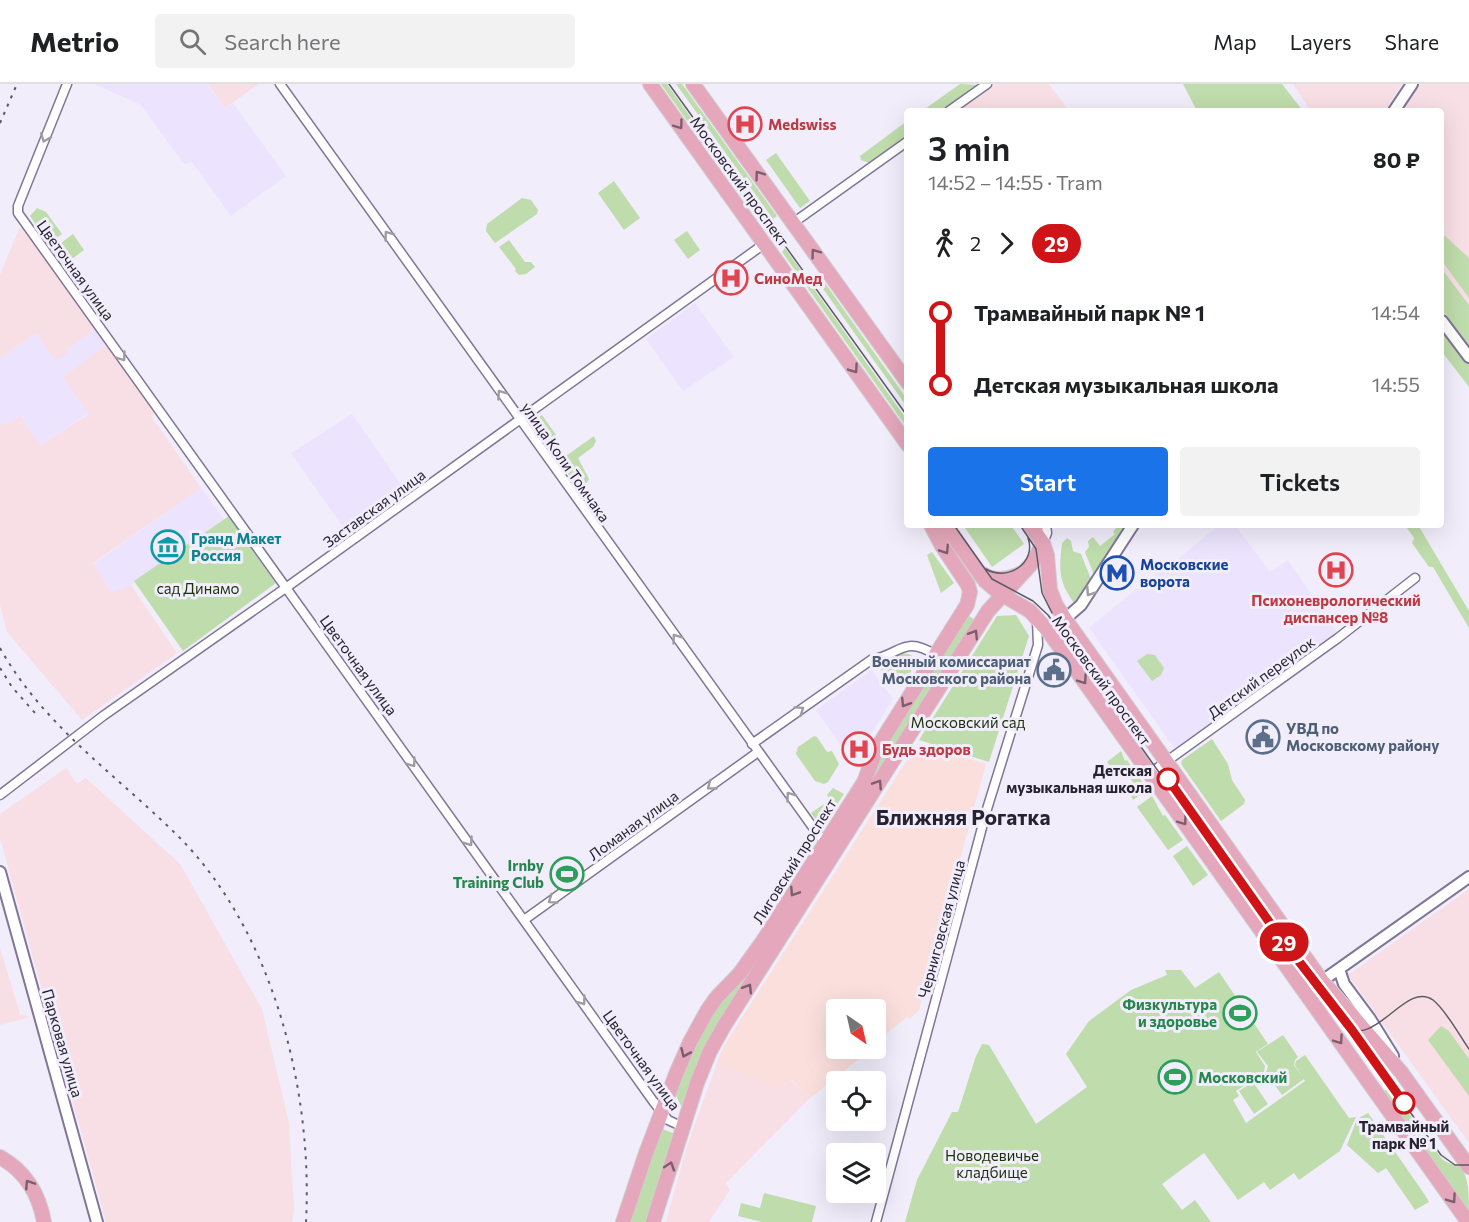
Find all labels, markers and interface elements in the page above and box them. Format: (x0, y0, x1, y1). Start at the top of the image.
search box (155, 14, 575, 68)
text: Metrio (30, 24, 119, 58)
icon: search (176, 25, 209, 58)
text: Search here (224, 28, 341, 55)
text: Map (1213, 29, 1257, 54)
text: Layers (1290, 29, 1352, 54)
text: Share (1385, 29, 1439, 54)
hospital icon: Medswiss (727, 106, 763, 142)
street label: Московский проспект (687, 113, 793, 249)
place label: Medswiss (768, 115, 836, 133)
one-way arrow (672, 119, 683, 130)
text: 3 min (928, 127, 1010, 168)
one-way arrow (40, 132, 52, 143)
text: 80 ₽ (1373, 146, 1420, 173)
text: 14:52 – 14:55 · Tram (928, 170, 1103, 194)
one-way arrow (755, 171, 766, 182)
street label: Цветочная улица (34, 216, 118, 324)
icon: walk (928, 227, 961, 260)
icon: forward (990, 227, 1023, 260)
one-way arrow (384, 231, 395, 242)
text: 2 (970, 231, 981, 255)
text: 29 (1044, 231, 1069, 256)
one-way arrow (811, 249, 822, 260)
hospital icon: СиноМед (713, 260, 749, 296)
place label: СиноМед (754, 269, 823, 287)
text: Трамвайный парк № 1 (974, 299, 1205, 326)
text: 14:54 (1371, 300, 1420, 324)
one-way arrow (115, 350, 126, 361)
one-way arrow (847, 363, 858, 374)
text: Детская музыкальная школа (974, 371, 1279, 398)
text: 14:55 (1372, 372, 1420, 396)
one-way arrow (497, 389, 508, 400)
street label: улица Коли Томчака (518, 399, 614, 525)
button: Start (928, 447, 1168, 516)
button: Tickets (1180, 447, 1420, 516)
street label: Заставская улица (320, 465, 428, 551)
museum icon: Гранд Макет Россия (150, 529, 186, 565)
place label: Гранд Макет Россия (191, 529, 282, 564)
one-way arrow (937, 544, 948, 555)
hospital icon: Психоневрологический диспансер №8 (1318, 552, 1354, 588)
metro station icon: Московские ворота (1099, 555, 1135, 591)
place label: Московские ворота (1140, 555, 1228, 590)
park label: сад Динамо (156, 579, 240, 597)
one-way arrow (1086, 585, 1097, 596)
place label: Психоневрологический диспансер №8 (1251, 591, 1421, 626)
street label: Цветочная улица (317, 611, 401, 719)
street label: Московский проспект (1049, 612, 1155, 748)
one-way arrow (966, 630, 978, 640)
street label: Детский переулок (1204, 632, 1318, 722)
one-way arrow (672, 633, 683, 644)
place label: Военный комиссариат Московского района (872, 652, 1031, 687)
public building icon: Военный комиссариат Московского района (1036, 652, 1072, 688)
one-way arrow (1076, 674, 1087, 685)
one-way arrow (901, 697, 913, 707)
one-way arrow (793, 706, 804, 717)
park label: Московский сад (911, 713, 1026, 731)
public building icon: УВД по Московскому району (1245, 719, 1281, 755)
place label: УВД по Московскому району (1286, 719, 1440, 754)
hospital icon: Будь здоров (841, 731, 877, 767)
place label: Будь здоров (882, 740, 971, 758)
one-way arrow (405, 756, 416, 767)
place label: Детская музыкальная школа (1006, 761, 1152, 796)
marker: Детская музыкальная школа (1157, 768, 1179, 790)
one-way arrow (706, 779, 717, 790)
one-way arrow (871, 780, 883, 790)
street label: Ломаная улица (585, 786, 681, 864)
one-way arrow (786, 791, 797, 802)
street label: Лиговский проспект (748, 795, 840, 927)
district label: Ближняя Рогатка (876, 804, 1050, 829)
one-way arrow (1176, 815, 1187, 826)
one-way arrow (462, 835, 473, 846)
place label: Irnby Training Club (453, 856, 545, 891)
sports icon: Irnby Training Club (549, 856, 585, 892)
street label: Черниговская улица (914, 858, 968, 1000)
one-way arrow (789, 886, 801, 896)
one-way arrow (548, 893, 559, 904)
line badge: 29 (1257, 922, 1311, 962)
text: 29 (1272, 930, 1296, 955)
one-way arrow (741, 984, 752, 995)
street label: Парковая улица (39, 987, 87, 1099)
one-way arrow (575, 994, 586, 1005)
place label: Физкультура и здоровье (1122, 995, 1217, 1030)
sports icon: Физкультура и здоровье (1222, 995, 1258, 1031)
north arrow (826, 999, 886, 1059)
map controls (826, 999, 886, 1203)
street label: Цветочная улица (600, 1006, 684, 1114)
one-way arrow (1332, 1034, 1343, 1045)
one-way arrow (680, 1046, 692, 1057)
sports icon: Московский (1157, 1059, 1193, 1095)
place label: Московский (1198, 1068, 1287, 1086)
button: locate (826, 1071, 886, 1131)
marker: Трамвайный парк № 1 (1393, 1092, 1415, 1114)
place label: Трамвайный парк № 1 (1359, 1117, 1449, 1152)
button: layers (826, 1143, 886, 1203)
park label: Новодевичье кладбище (945, 1146, 1039, 1181)
one-way arrow (663, 1161, 675, 1172)
one-way arrow (26, 1180, 37, 1191)
one-way arrow (1445, 1193, 1456, 1204)

